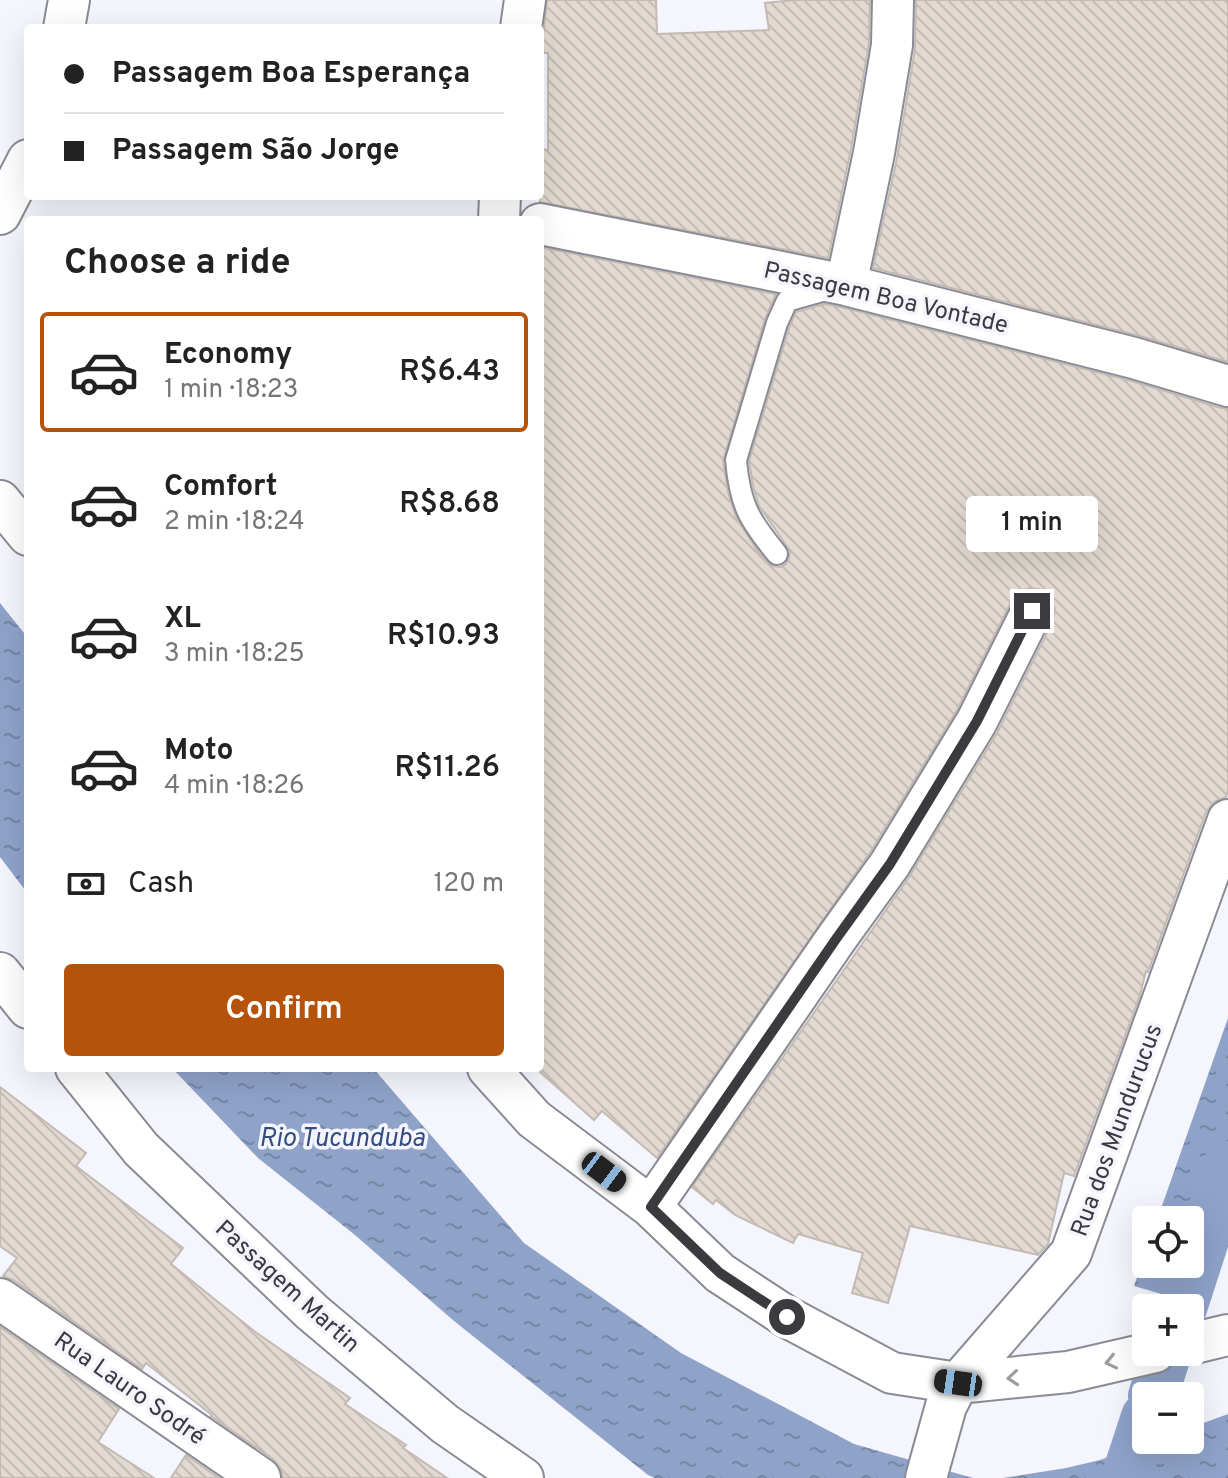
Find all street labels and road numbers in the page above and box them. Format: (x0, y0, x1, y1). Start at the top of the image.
street label: Passagem Boa Vontade (760, 256, 1011, 342)
street label: Rua dos Mundurucus (1065, 1020, 1170, 1241)
street label: Passagem Martin (208, 1215, 365, 1360)
street label: Rua Lauro Sodré (47, 1326, 210, 1453)

